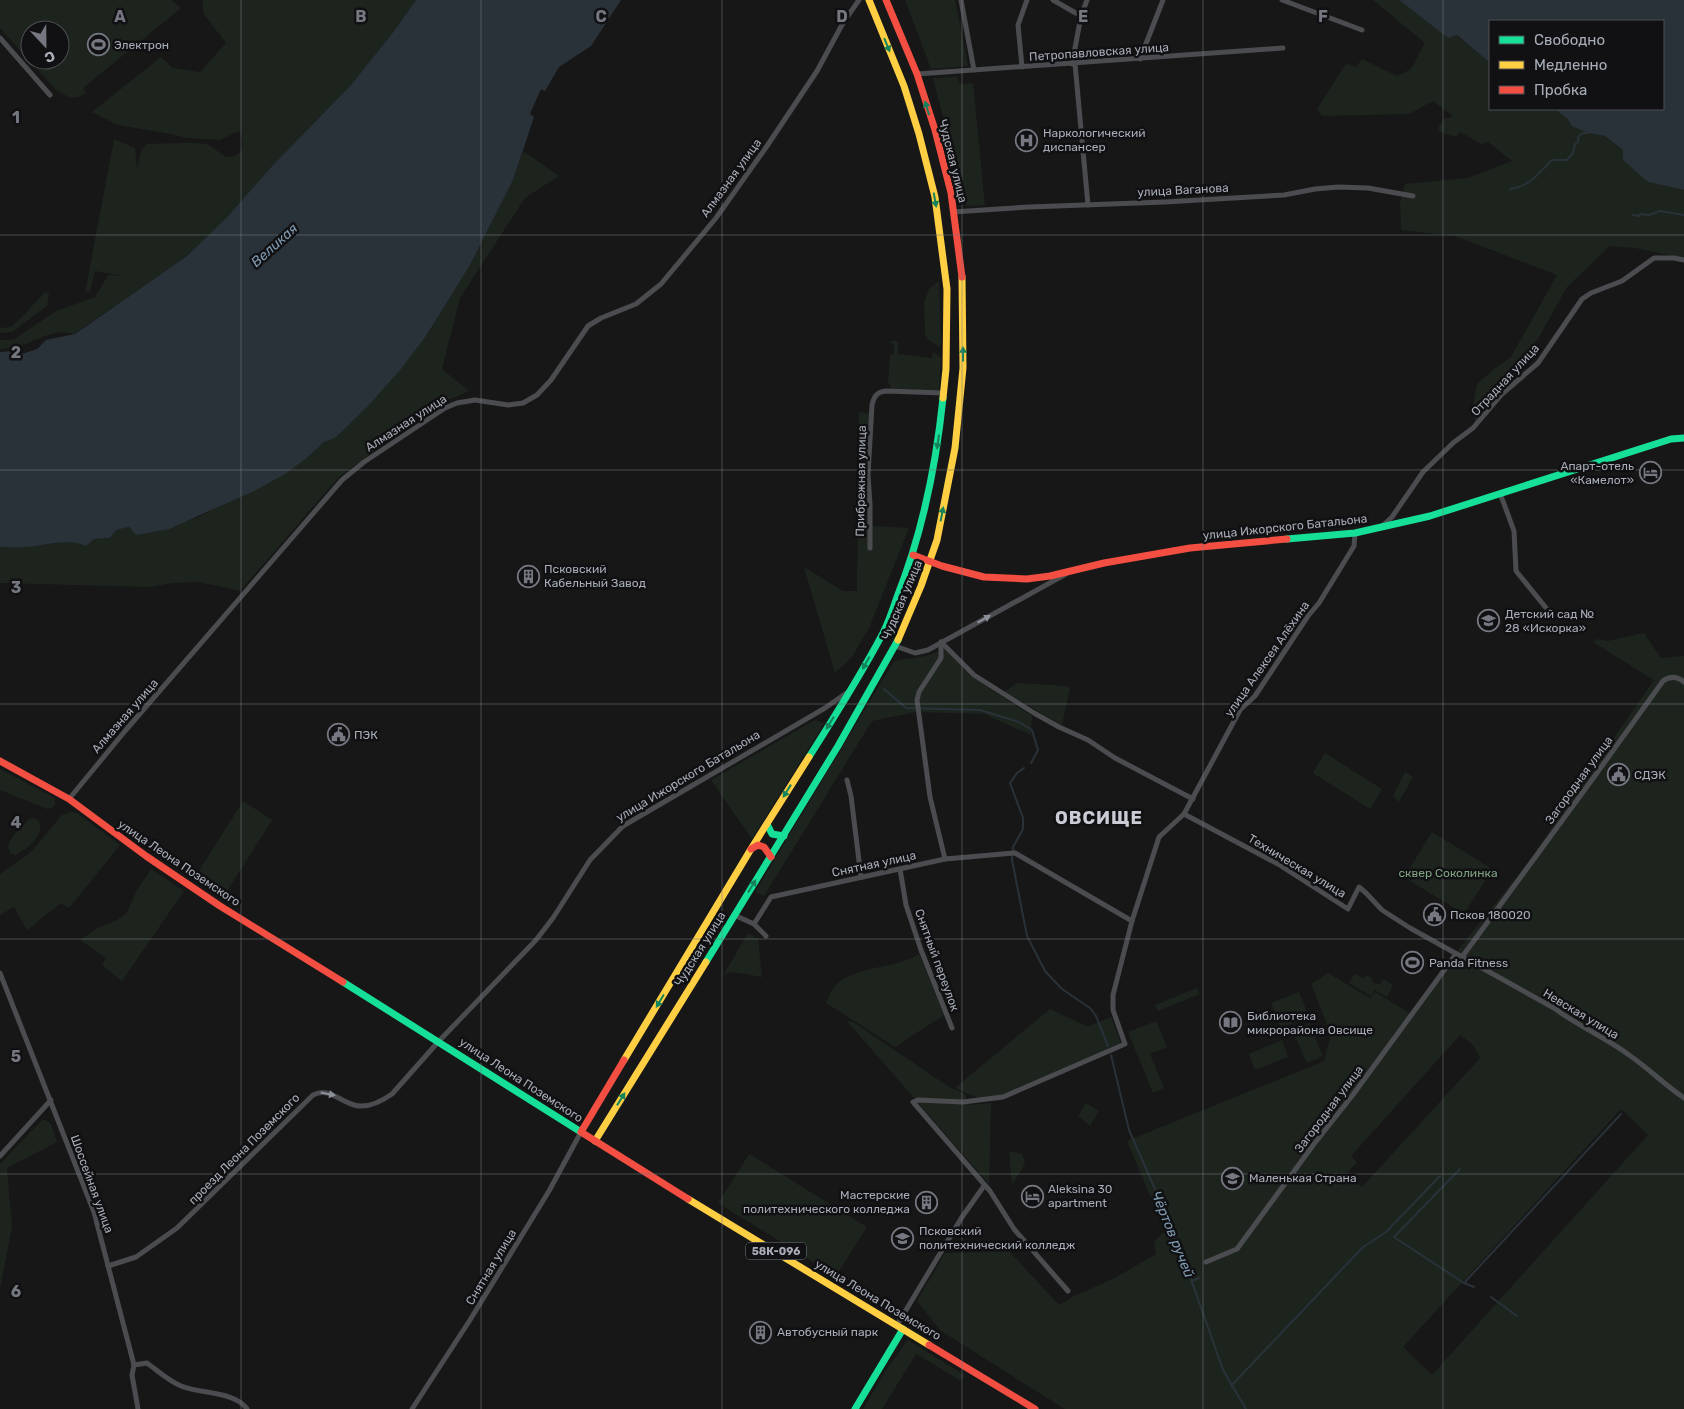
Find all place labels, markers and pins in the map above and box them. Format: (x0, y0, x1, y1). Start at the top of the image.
sports icon: Электрон (86, 33, 110, 57)
place label: Электрон (114, 38, 169, 52)
place label: Наркологический диспансер (1043, 126, 1146, 154)
hospital icon: Наркологический диспансер (1015, 128, 1039, 152)
place label: Апарт-отель «Камелот» (1560, 459, 1634, 487)
hotel icon: Апарт-отель «Камелот» (1638, 461, 1662, 485)
place label: Псковский Кабельный Завод (544, 562, 646, 590)
building icon: Псковский Кабельный Завод (516, 564, 540, 588)
place label: Детский сад № 28 «Искорка» (1505, 607, 1594, 635)
school or university icon: Детский сад № 28 «Искорка» (1477, 609, 1501, 633)
public building icon: ПЭК (326, 723, 350, 747)
place label: ПЭК (354, 728, 378, 742)
public building icon: СДЭК (1606, 763, 1630, 787)
place label: СДЭК (1634, 768, 1666, 782)
public building icon: Псков 180020 (1422, 903, 1446, 927)
place label: Псков 180020 (1450, 908, 1531, 922)
sports icon: Panda Fitness (1401, 951, 1425, 975)
place label: Panda Fitness (1429, 956, 1508, 970)
place label: Библиотека микрорайона Овсище (1247, 1009, 1373, 1037)
library icon: Библиотека микрорайона Овсище (1219, 1011, 1243, 1035)
school or university icon: Маленькая Страна (1221, 1166, 1245, 1190)
place label: Маленькая Страна (1249, 1171, 1357, 1185)
place label: Aleksina 30 apartment (1048, 1182, 1112, 1210)
hotel icon: Aleksina 30 apartment (1020, 1184, 1044, 1208)
place label: Мастерские политехнического колледжа (743, 1188, 910, 1216)
building icon: Мастерские политехнического колледжа (914, 1190, 938, 1214)
place label: Псковский политехнический колледж (919, 1224, 1076, 1252)
school or university icon: Псковский политехнический колледж (891, 1226, 915, 1250)
building icon: Автобусный парк (749, 1320, 773, 1344)
place label: Автобусный парк (777, 1325, 879, 1339)

